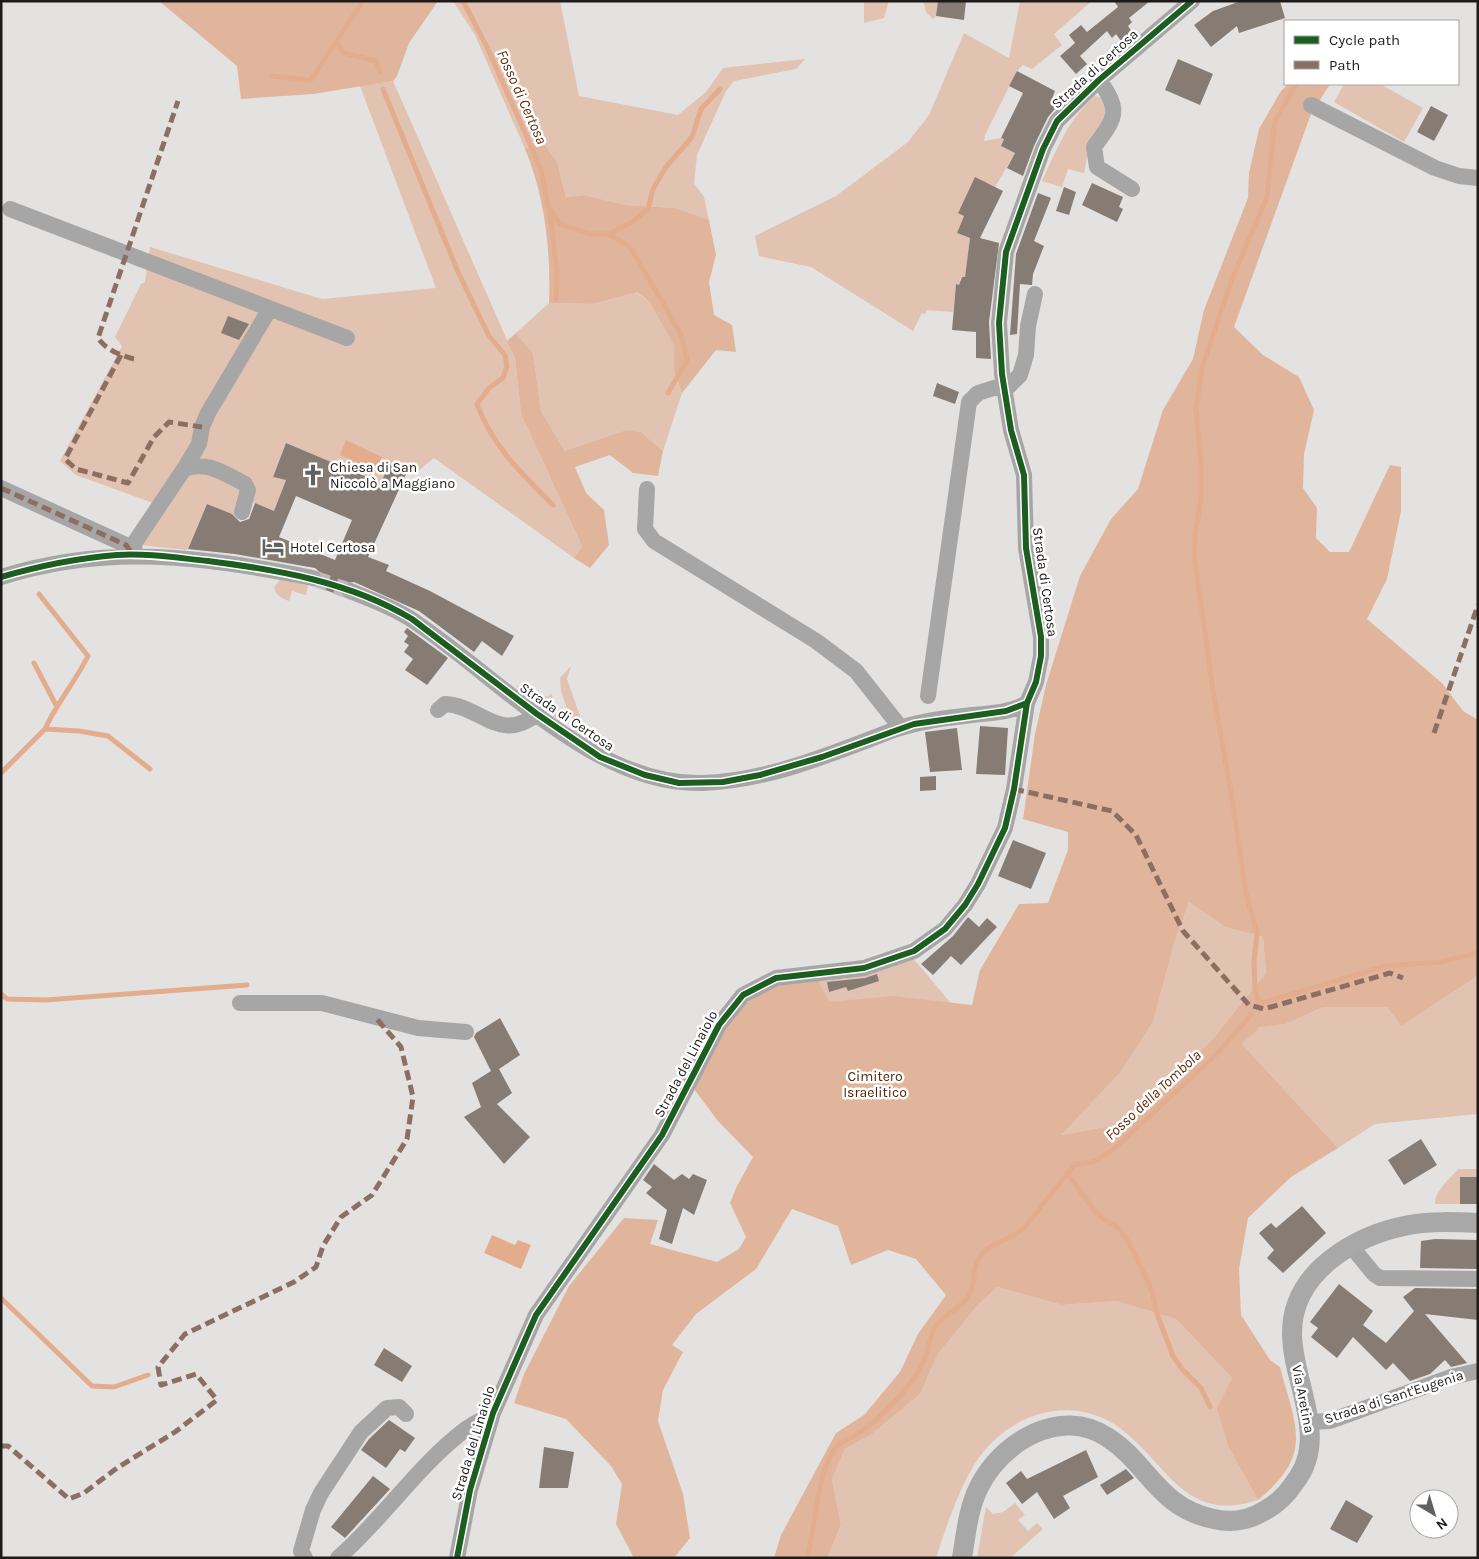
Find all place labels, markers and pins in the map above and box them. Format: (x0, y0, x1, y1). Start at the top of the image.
place label: Chiesa di San Niccolò a Maggiano (330, 459, 455, 492)
church icon: Chiesa di San Niccolò a Maggiano (300, 462, 326, 488)
hotel icon: Hotel Certosa (260, 534, 286, 560)
place label: Hotel Certosa (290, 539, 376, 556)

